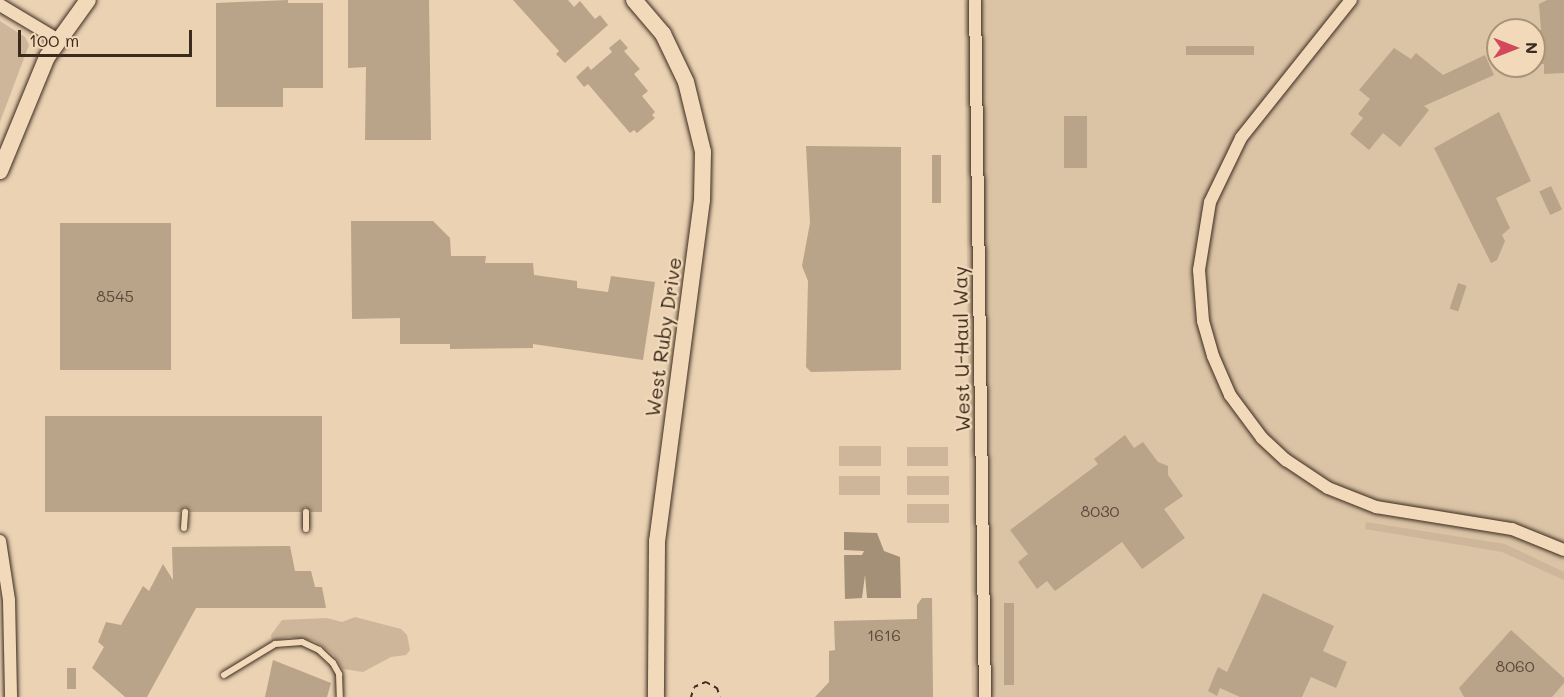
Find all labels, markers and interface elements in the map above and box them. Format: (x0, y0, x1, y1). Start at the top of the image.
scale bar (21, 18, 195, 56)
north arrow (1486, 18, 1546, 78)
text: 100 m (29, 28, 79, 52)
text: N (1522, 42, 1543, 54)
street label: West Ruby Drive (640, 256, 686, 418)
street label: West U-Haul Way (948, 266, 974, 432)
house number: 8545 (96, 286, 134, 306)
house number: 8030 (1081, 501, 1119, 521)
house number: 1616 (867, 625, 901, 645)
house number: 8060 (1495, 656, 1535, 676)

